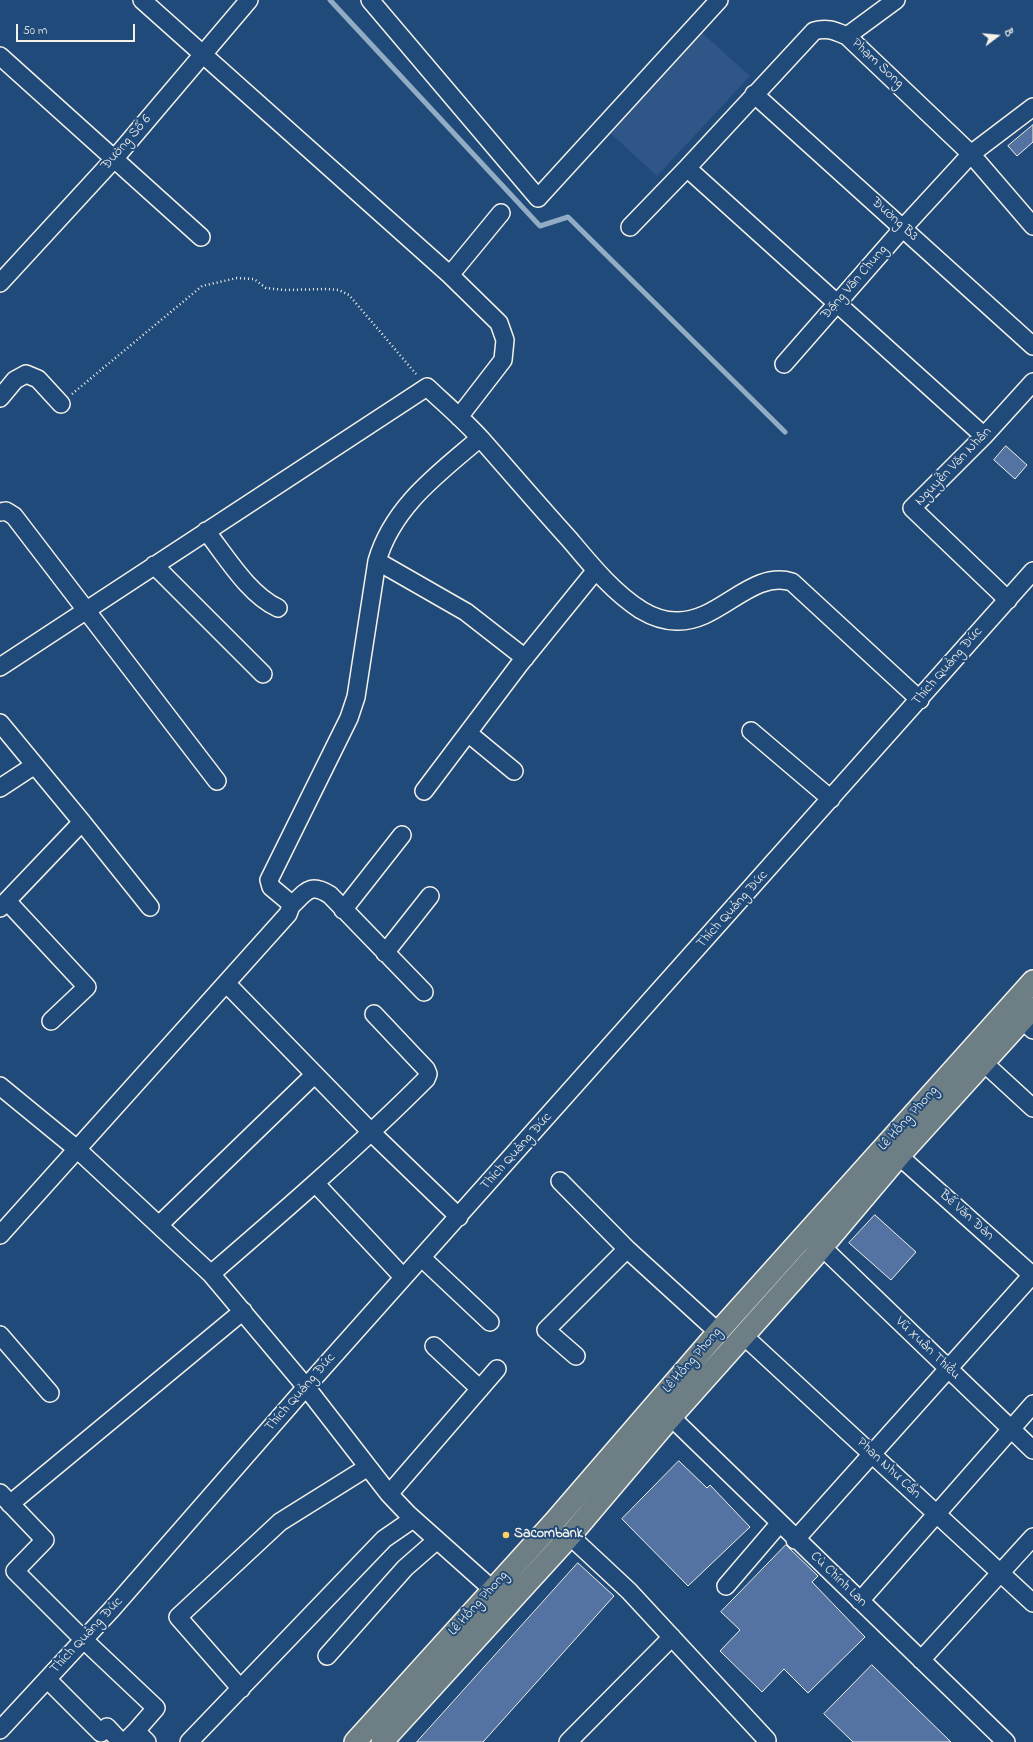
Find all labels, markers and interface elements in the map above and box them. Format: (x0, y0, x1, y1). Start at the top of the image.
scale bar (18, 16, 137, 42)
north arrow (977, 16, 1017, 56)
text: 50 m (23, 22, 47, 40)
text: B (1000, 27, 1017, 38)
street label: Phạm Song (847, 36, 907, 92)
street label: Đường Số 6 (98, 112, 156, 174)
street label: Đường B3 (867, 195, 921, 245)
street label: Đặng Văn Chung (818, 242, 892, 324)
street label: Nguyễn Văn Nhân (912, 424, 996, 510)
street label: Thích Quảng Đức (909, 624, 987, 710)
street label: Thích Quảng Đức (694, 868, 772, 952)
street label: Lê Hồng Phong (876, 1083, 942, 1155)
street label: Thích Quảng Đức (478, 1110, 556, 1194)
street label: Bế Văn Đàn (935, 1187, 997, 1245)
street label: Vũ Xuân Thiều (891, 1314, 963, 1384)
street label: Lê Hồng Phong (660, 1325, 726, 1397)
street label: Thích Quảng Đức (262, 1350, 340, 1436)
street label: Phan Như Cẩn (852, 1435, 924, 1503)
place label: Sacombank (514, 1527, 583, 1543)
marker: Sacombank (501, 1530, 511, 1540)
street label: Cù Chính Lan (806, 1549, 870, 1611)
street label: Lê Hồng Phong (446, 1568, 512, 1640)
street label: Thích Quảng Đức (47, 1594, 127, 1678)

